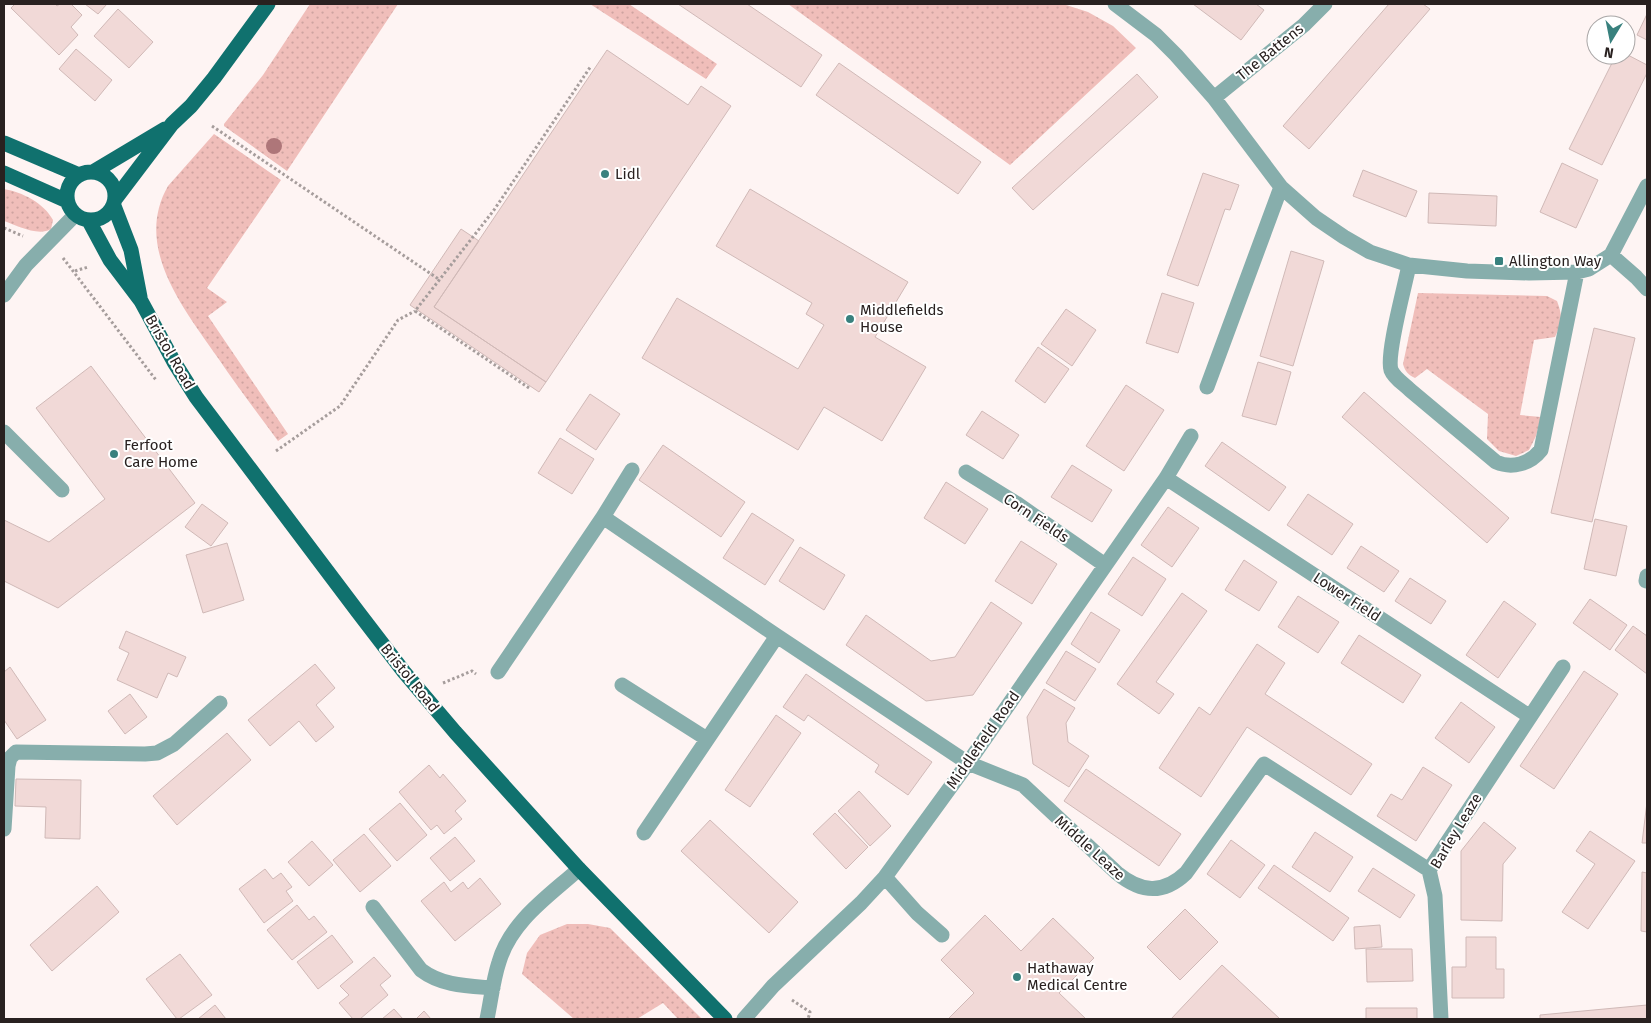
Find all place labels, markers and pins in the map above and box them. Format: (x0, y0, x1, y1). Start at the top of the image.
place label: Lidl (615, 165, 641, 183)
marker: Lidl (599, 168, 611, 180)
place label: Allington Way (1509, 252, 1602, 270)
marker: Allington Way (1493, 255, 1505, 267)
place label: Middlefields House (860, 301, 943, 336)
marker: Middlefields House (844, 313, 856, 325)
place label: Ferfoot Care Home (124, 436, 198, 471)
marker: Ferfoot Care Home (108, 448, 120, 460)
place label: Hathaway Medical Centre (1027, 959, 1127, 994)
marker: Hathaway Medical Centre (1011, 971, 1023, 983)

